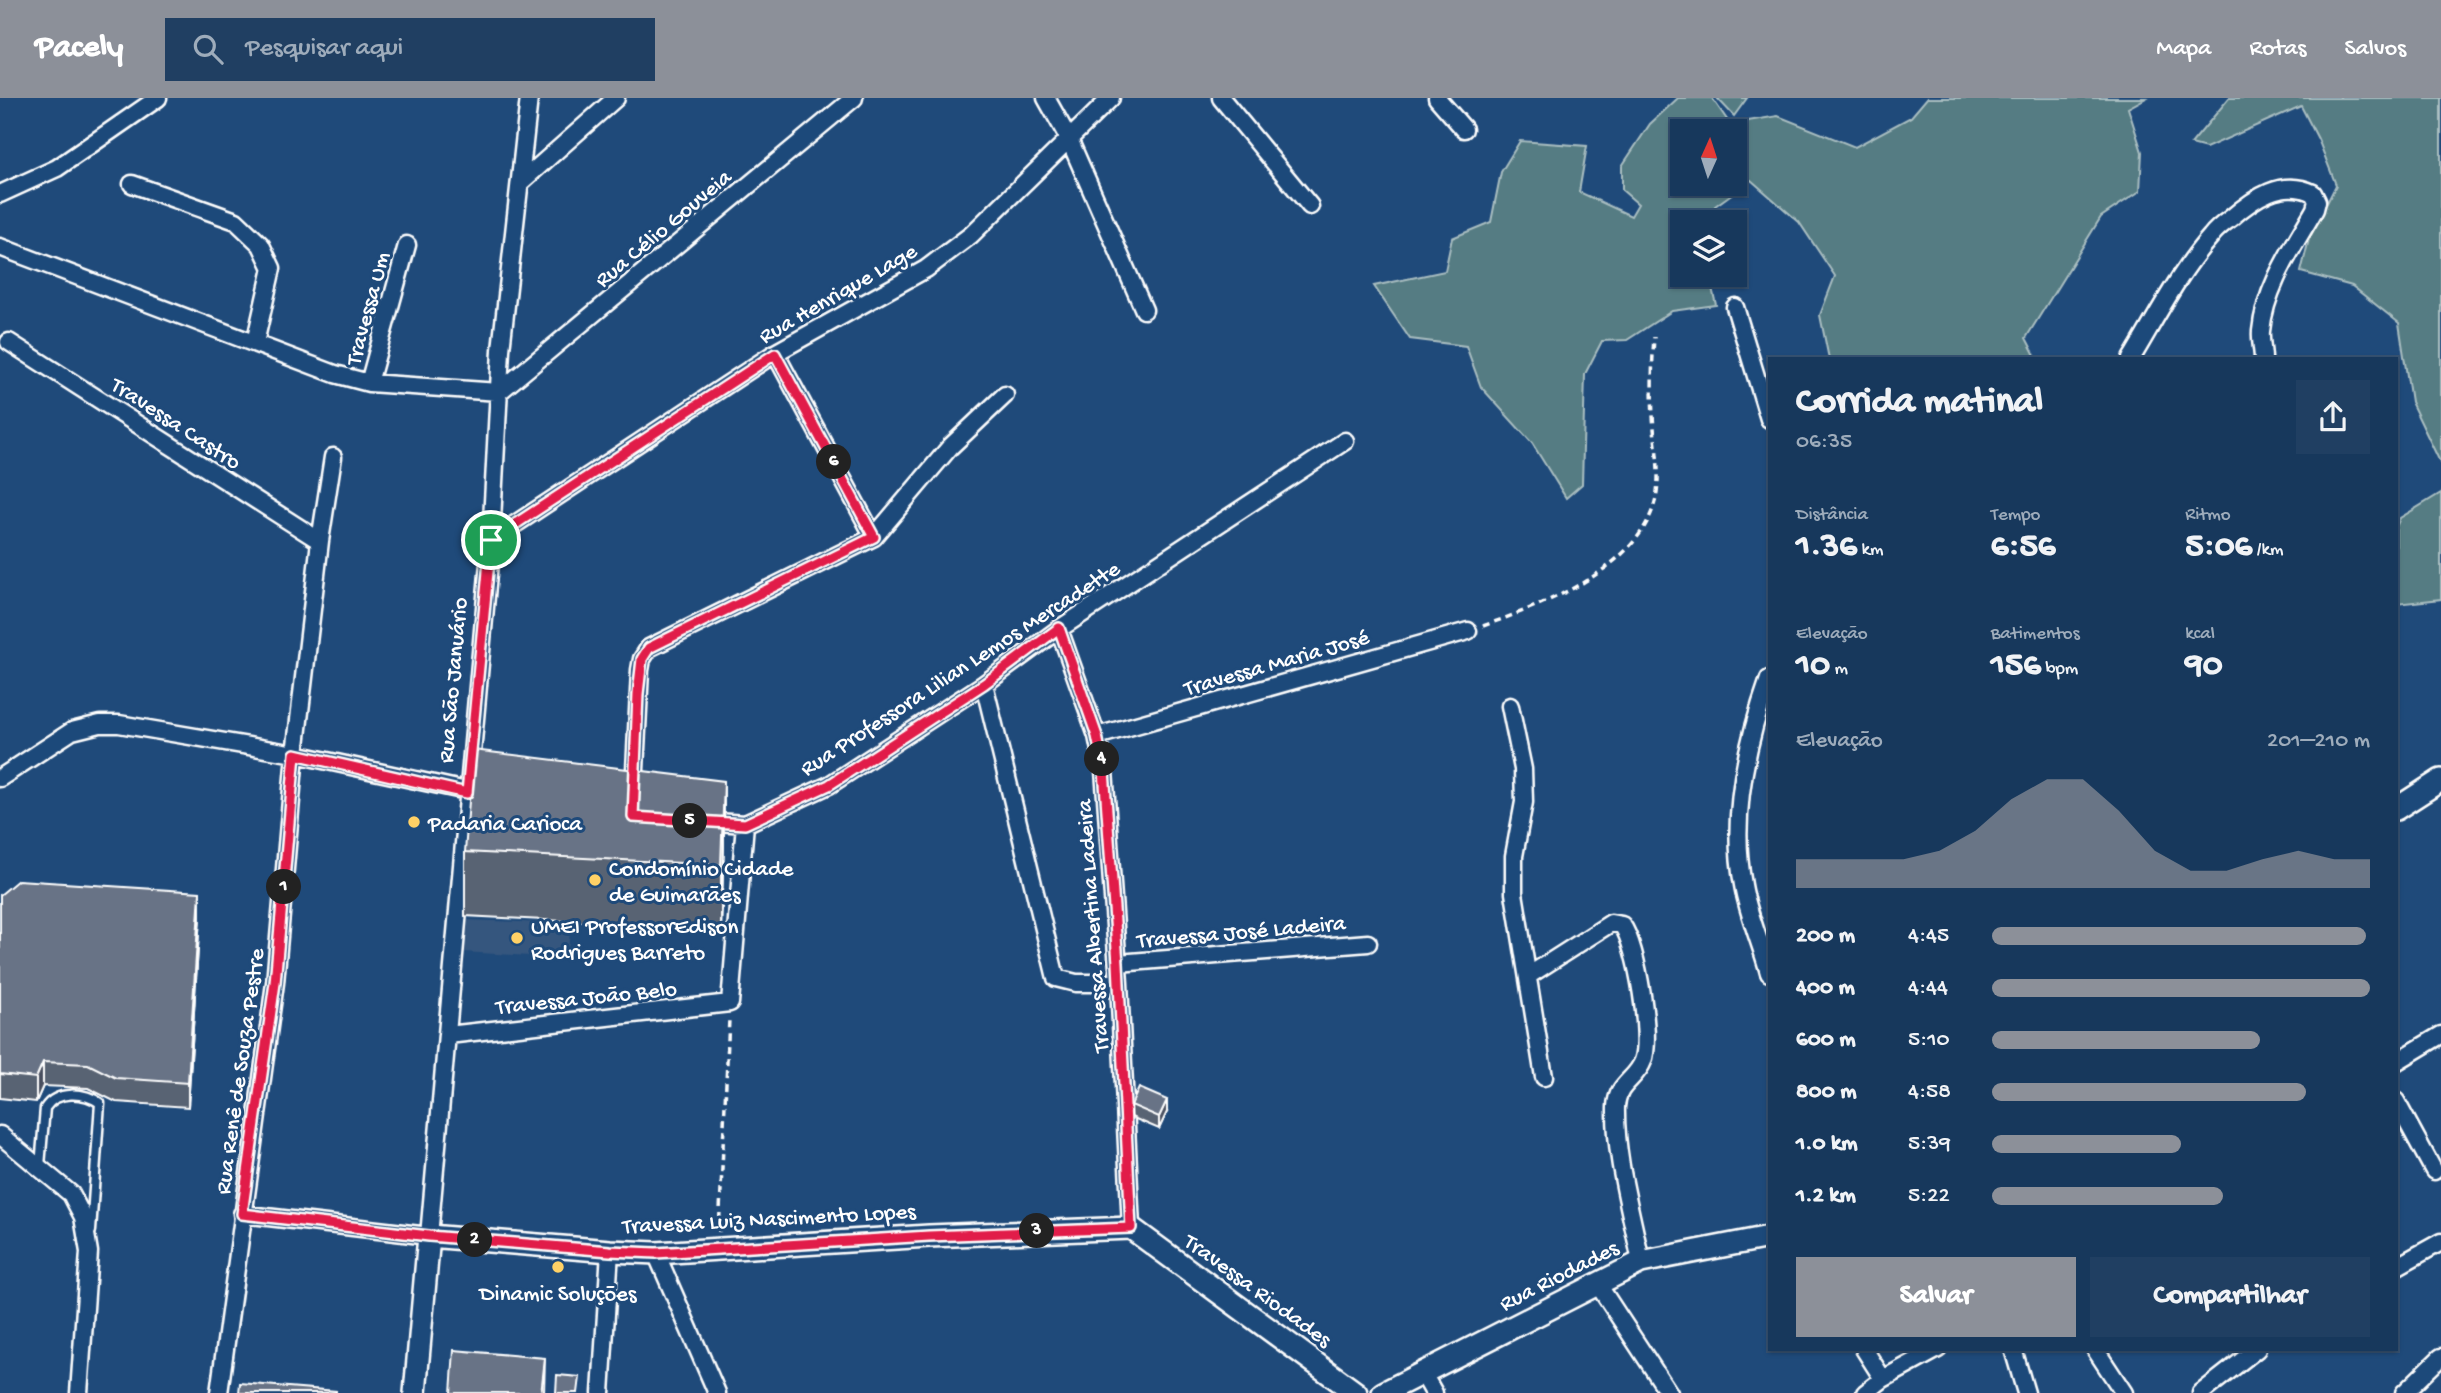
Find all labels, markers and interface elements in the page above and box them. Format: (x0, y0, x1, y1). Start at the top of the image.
search box (165, 18, 655, 81)
text: Pacely (35, 30, 123, 68)
icon: search (189, 30, 227, 68)
text: Pesquisar aqui (245, 34, 403, 65)
text: Mapa (2156, 35, 2211, 64)
text: Rotas (2249, 35, 2306, 64)
text: Salvos (2344, 35, 2406, 64)
north arrow (1670, 119, 1746, 196)
map controls (1670, 119, 1747, 287)
street label: Rua Célio Gouveia (591, 164, 739, 295)
button: layers (1670, 210, 1747, 287)
street label: Rua Henrique Lage (755, 238, 924, 351)
street label: Travessa Um (341, 249, 398, 371)
street label: Travessa Castro (103, 372, 245, 477)
button: share (2296, 380, 2370, 454)
text: Corrida matinal (1796, 381, 2043, 425)
text: 06:35 (1796, 429, 1852, 456)
pin: 6 (816, 444, 852, 480)
text: 6 (829, 450, 838, 473)
text: Distância (1796, 504, 1868, 527)
text: Tempo (1991, 504, 2040, 527)
text: Ritmo (2185, 504, 2231, 527)
pin (461, 510, 521, 570)
icon: arrive (472, 521, 510, 559)
text: 1.36 (1796, 527, 1857, 568)
text: 6:56 (1991, 527, 2056, 568)
text: 5:06 (2185, 527, 2252, 568)
text: km (1857, 539, 1884, 562)
text: /km (2252, 539, 2283, 562)
street label: Rua Professora Lilian Lemos Mercadette (796, 556, 1127, 784)
street label: Rua São Januário (434, 596, 475, 764)
text: Elevação (1796, 623, 1868, 646)
text: Batimentos (1991, 623, 2080, 646)
text: kcal (2185, 623, 2215, 646)
street label: Travessa Maria José (1179, 625, 1374, 704)
text: 10 (1796, 646, 1830, 687)
text: 156 (1991, 646, 2041, 687)
text: 90 (2185, 646, 2223, 687)
text: m (1830, 658, 1848, 681)
text: bpm (2041, 658, 2078, 681)
text: Elevação (1796, 728, 1883, 755)
text: 201–210 m (2267, 728, 2370, 755)
pin: 4 (1084, 742, 1120, 776)
text: 4 (1097, 747, 1106, 770)
street label: Travessa Albertina Ladeira (1072, 797, 1117, 1055)
pin: 5 (672, 804, 708, 838)
text: 5 (685, 809, 695, 832)
place label: Padaria Carioca (427, 812, 583, 839)
marker: Padaria Carioca (406, 814, 422, 830)
place label: Condomínio Cidade de Guimarães (609, 857, 795, 910)
pin: 1 (266, 870, 302, 904)
marker: Condomínio Cidade de Guimarães (587, 872, 603, 888)
text: 1 (280, 875, 287, 898)
street label: Travessa José Ladeira (1134, 911, 1348, 956)
place label: UMEI ProfessorEdison Rodrigues Barreto (531, 915, 738, 968)
text: 200 m (1796, 923, 1855, 950)
text: 4:45 (1908, 923, 1949, 950)
marker: UMEI ProfessorEdison Rodrigues Barreto (509, 930, 525, 946)
street label: Rua Renê de Souza Pestre (211, 946, 272, 1196)
text: 400 m (1796, 975, 1855, 1002)
text: 4:44 (1908, 975, 1948, 1002)
street label: Travessa João Belo (493, 977, 678, 1023)
text: 600 m (1796, 1027, 1856, 1054)
text: 5:10 (1908, 1027, 1950, 1054)
text: 800 m (1796, 1079, 1857, 1106)
text: 4:58 (1908, 1079, 1951, 1106)
text: 1.0 km (1796, 1131, 1858, 1158)
text: 5:39 (1908, 1131, 1951, 1158)
text: 1.2 km (1796, 1183, 1856, 1210)
text: 5:22 (1908, 1183, 1950, 1210)
street label: Travessa Luiz Nascimento Lopes (620, 1199, 917, 1242)
pin: 3 (1020, 1214, 1054, 1248)
text: 3 (1032, 1219, 1041, 1242)
pin: 2 (458, 1222, 492, 1258)
text: 2 (470, 1228, 479, 1251)
street label: Travessa Riodades (1176, 1228, 1336, 1355)
street label: Rua Riodades (1496, 1235, 1624, 1319)
button: Salvar (1796, 1257, 2076, 1337)
button: Compartilhar (2090, 1257, 2370, 1337)
marker: Dinamic Soluções (550, 1259, 566, 1275)
place label: Dinamic Soluções (478, 1282, 637, 1309)

